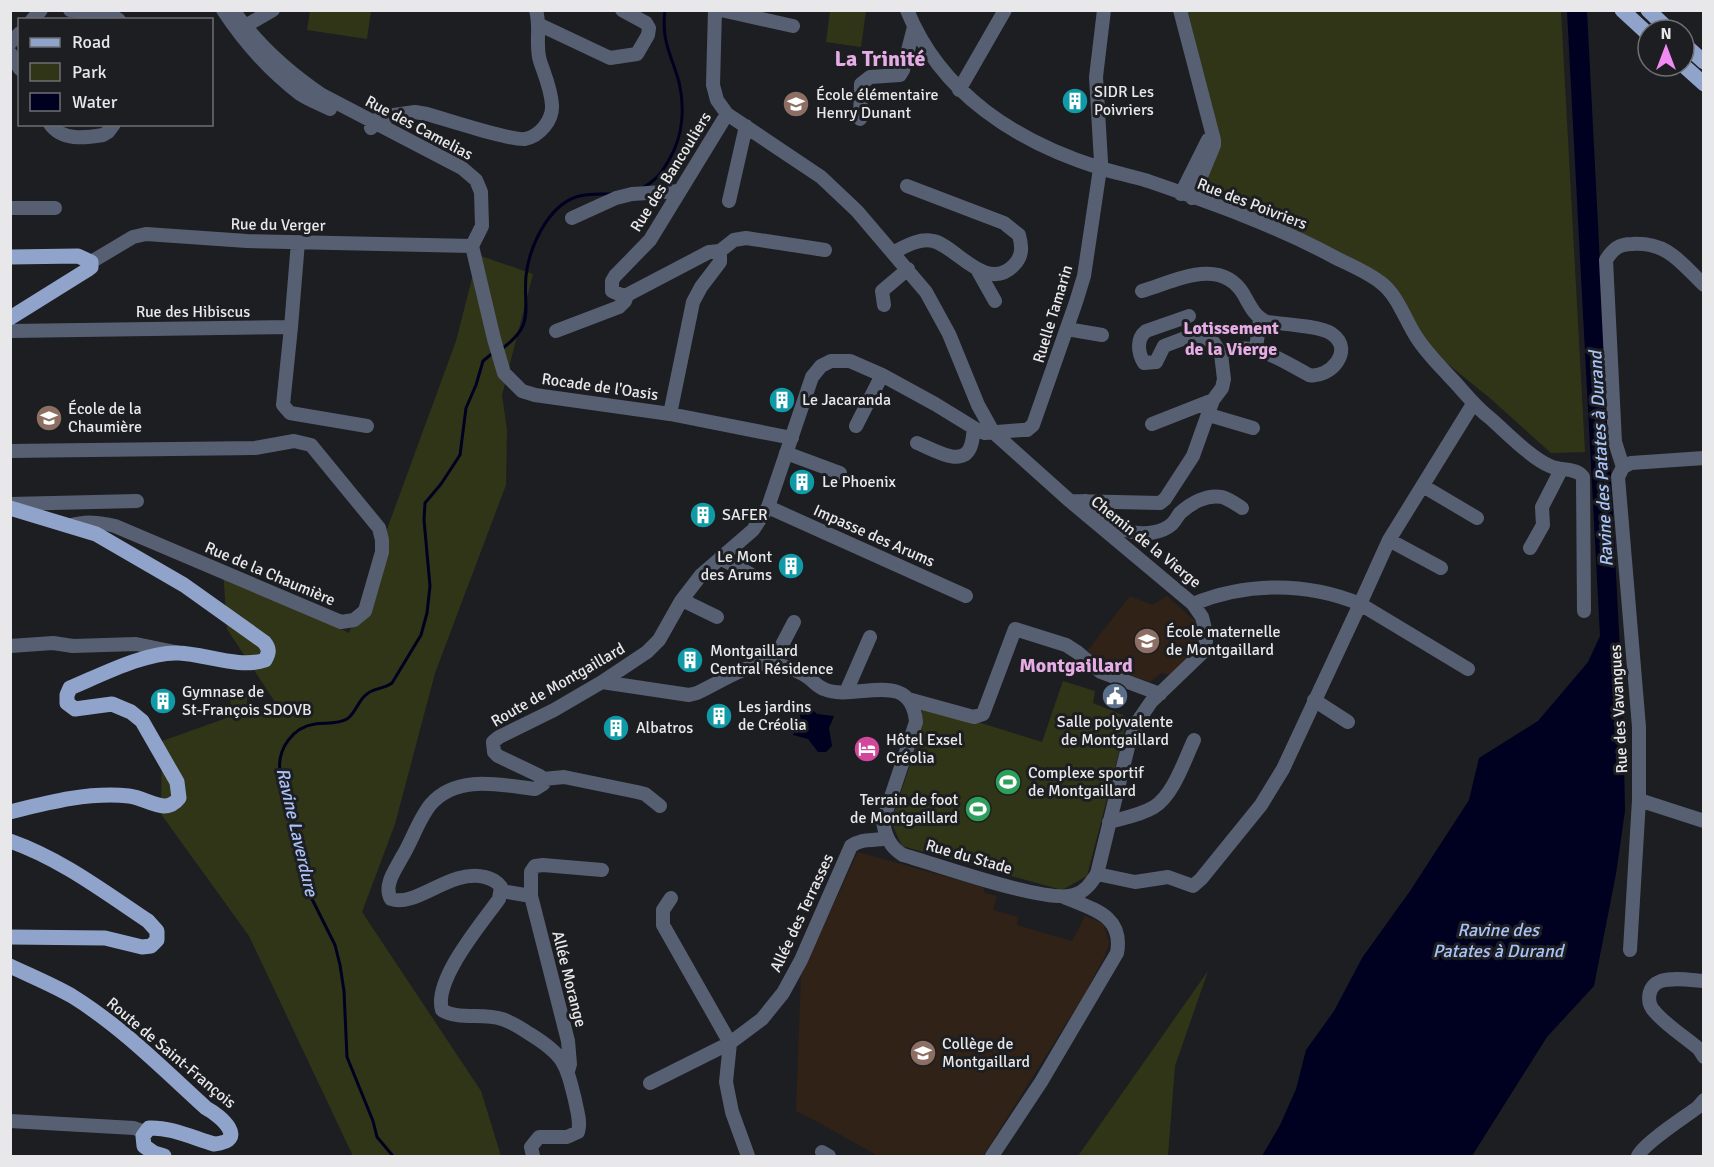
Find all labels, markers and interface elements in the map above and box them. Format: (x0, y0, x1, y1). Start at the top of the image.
legend (18, 18, 213, 126)
north arrow (1636, 18, 1696, 78)
text: N (1660, 24, 1672, 44)
text: Road (72, 31, 111, 53)
district label: La Trinité (834, 45, 926, 72)
text: Park (72, 61, 107, 83)
place label: SIDR Les Poivriers (1094, 82, 1154, 120)
place label: École élémentaire Henry Dunant (816, 85, 938, 123)
building icon: SIDR Les Poivriers (1060, 86, 1090, 116)
school or university icon: École élémentaire Henry Dunant (781, 89, 811, 119)
text: Water (72, 91, 118, 113)
street label: Rue des Camelias (362, 91, 476, 165)
street label: Rue des Bancouliers (626, 108, 716, 236)
street label: Rue des Poivriers (1194, 174, 1310, 234)
street label: Rue du Verger (230, 214, 326, 236)
street label: Ruelle Tamarin (1029, 263, 1077, 365)
street label: Rue des Hibiscus (136, 302, 250, 322)
district label: Lotissement de la Vierge (1183, 317, 1279, 360)
water label: Ravine des Patates à Durand (1584, 348, 1618, 567)
street label: Rocade de l'Oasis (540, 369, 660, 405)
building icon: Le Jacaranda (767, 385, 797, 415)
place label: Le Jacaranda (802, 390, 891, 410)
place label: École de la Chaumière (68, 399, 142, 437)
school or university icon: École de la Chaumière (34, 403, 64, 433)
building icon: Le Phoenix (787, 467, 817, 497)
place label: Le Phoenix (822, 472, 897, 492)
street label: Chemin de la Vierge (1087, 491, 1205, 593)
building icon: SAFER (688, 500, 718, 530)
street label: Impasse des Arums (810, 500, 938, 572)
place label: SAFER (722, 505, 768, 525)
street label: Rue de la Chaumière (202, 537, 338, 611)
place label: Le Mont des Arums (701, 547, 772, 585)
building icon: Le Mont des Arums (776, 551, 806, 581)
place label: École maternelle de Montgaillard (1166, 622, 1281, 660)
school or university icon: École maternelle de Montgaillard (1132, 626, 1162, 656)
street label: Route de Montgaillard (487, 638, 629, 732)
place label: Montgaillard Central Résidence (710, 641, 833, 679)
street label: Rue des Vavangues (1606, 644, 1632, 774)
building icon: Montgaillard Central Résidence (675, 645, 705, 675)
district label: Montgaillard (1019, 653, 1133, 678)
public building icon: Salle polyvalente de Montgaillard (1100, 681, 1130, 711)
place label: Gymnase de St-François SDOVB (182, 682, 312, 720)
building icon: Gymnase de St-François SDOVB (148, 686, 178, 716)
place label: Les jardins de Créolia (738, 697, 811, 735)
building icon: Les jardins de Créolia (704, 701, 734, 731)
place label: Salle polyvalente de Montgaillard (1057, 712, 1173, 750)
building icon: Albatros (601, 713, 631, 743)
place label: Albatros (636, 718, 693, 738)
place label: Hôtel Exsel Créolia (886, 730, 963, 768)
hotel icon: Hôtel Exsel Créolia (852, 734, 882, 764)
place label: Complexe sportif de Montgaillard (1028, 763, 1144, 801)
water label: Ravine Laverdure (272, 766, 323, 899)
sports icon: Complexe sportif de Montgaillard (993, 767, 1023, 797)
place label: Terrain de foot de Montgaillard (850, 790, 958, 828)
sports icon: Terrain de foot de Montgaillard (963, 794, 993, 824)
street label: Rue du Stade (923, 835, 1015, 879)
street label: Allée des Terrasses (766, 851, 838, 975)
water label: Ravine des Patates à Durand (1433, 919, 1566, 962)
street label: Allée Morange (547, 929, 591, 1029)
street label: Route de Saint-François (102, 993, 240, 1113)
place label: Collège de Montgaillard (942, 1034, 1030, 1072)
school or university icon: Collège de Montgaillard (908, 1038, 938, 1068)

